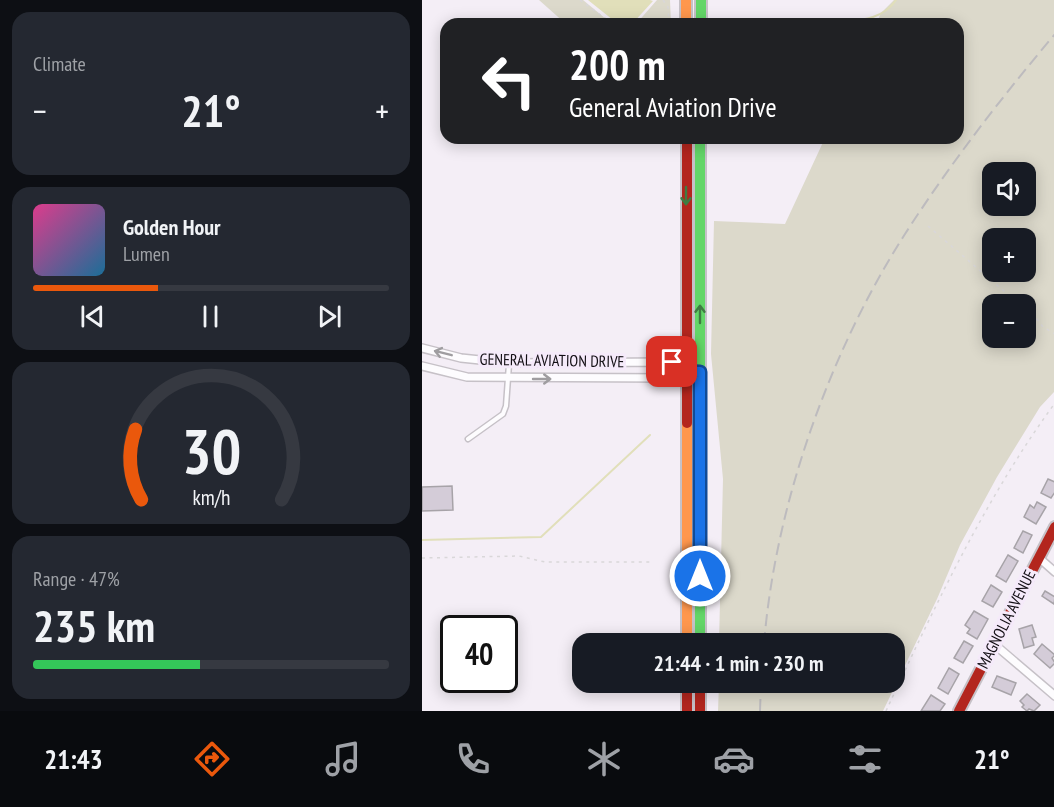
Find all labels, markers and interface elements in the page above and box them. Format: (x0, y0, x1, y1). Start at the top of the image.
text: 200 m (569, 37, 666, 92)
icon: left (470, 42, 548, 120)
text: Climate (33, 51, 86, 77)
text: 21° (181, 81, 241, 139)
text: − (33, 89, 47, 132)
text: + (375, 89, 389, 132)
text: General Aviation Drive (569, 90, 777, 124)
map controls (982, 162, 1036, 348)
button: sound (982, 162, 1036, 216)
one-way arrow (680, 186, 692, 206)
text: Golden Hour (123, 213, 221, 241)
button: + (982, 228, 1036, 282)
text: Lumen (123, 241, 170, 267)
button: − (982, 294, 1036, 348)
icon: previous (76, 300, 109, 333)
icon: pause (194, 300, 227, 333)
icon: next (313, 300, 346, 333)
one-way arrow (694, 304, 706, 324)
pin (646, 336, 697, 387)
icon: arrive (655, 345, 688, 378)
one-way arrow (434, 347, 453, 359)
street label: GENERAL AVIATION DRIVE (480, 349, 625, 371)
one-way arrow (532, 373, 552, 385)
text: 30 (181, 410, 241, 491)
text: km/h (192, 483, 230, 511)
position arrow (668, 544, 732, 608)
text: Range · 47% (33, 566, 120, 592)
street label: MAGNOLIA AVENUE (973, 566, 1040, 672)
text: 235 km (33, 596, 155, 654)
speed limit sign: 40 (440, 615, 518, 693)
text: 21:44 · 1 min · 230 m (653, 649, 824, 677)
icon: directions (191, 738, 233, 780)
icon: music (322, 738, 364, 780)
icon: phone (452, 738, 494, 780)
icon: climate (583, 738, 625, 780)
icon: car (713, 738, 755, 780)
icon: filters (844, 738, 886, 780)
text: 21:43 (44, 742, 103, 776)
text: 21° (974, 742, 1010, 776)

